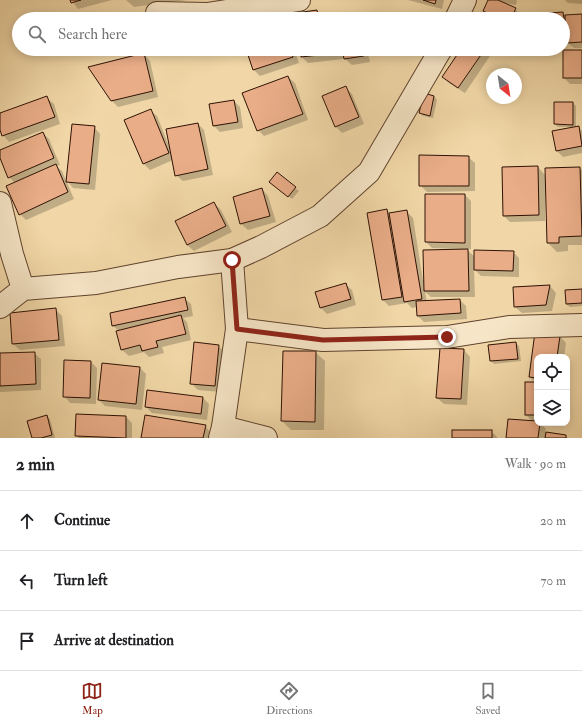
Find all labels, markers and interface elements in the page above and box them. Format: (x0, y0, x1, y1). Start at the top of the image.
search box (12, 12, 570, 56)
icon: search (26, 23, 48, 45)
text: Search here (58, 25, 127, 44)
north arrow (486, 68, 522, 104)
route start (223, 251, 241, 269)
route end (438, 328, 456, 346)
map controls (534, 354, 570, 426)
button: locate (534, 354, 570, 390)
button: layers (534, 390, 570, 426)
text: 2 min (16, 454, 55, 475)
text: Walk · 90 m (505, 456, 566, 472)
icon: ahead (16, 510, 38, 532)
text: Continue (54, 511, 110, 530)
text: 20 m (540, 513, 566, 529)
icon: left (16, 570, 38, 592)
text: Turn left (54, 571, 108, 590)
text: 70 m (541, 573, 566, 589)
icon: arrive (16, 630, 38, 652)
text: Arrive at destination (54, 631, 174, 650)
tab: Map (81, 680, 103, 717)
tab: Directions (266, 680, 313, 717)
tab: Saved (475, 680, 501, 717)

